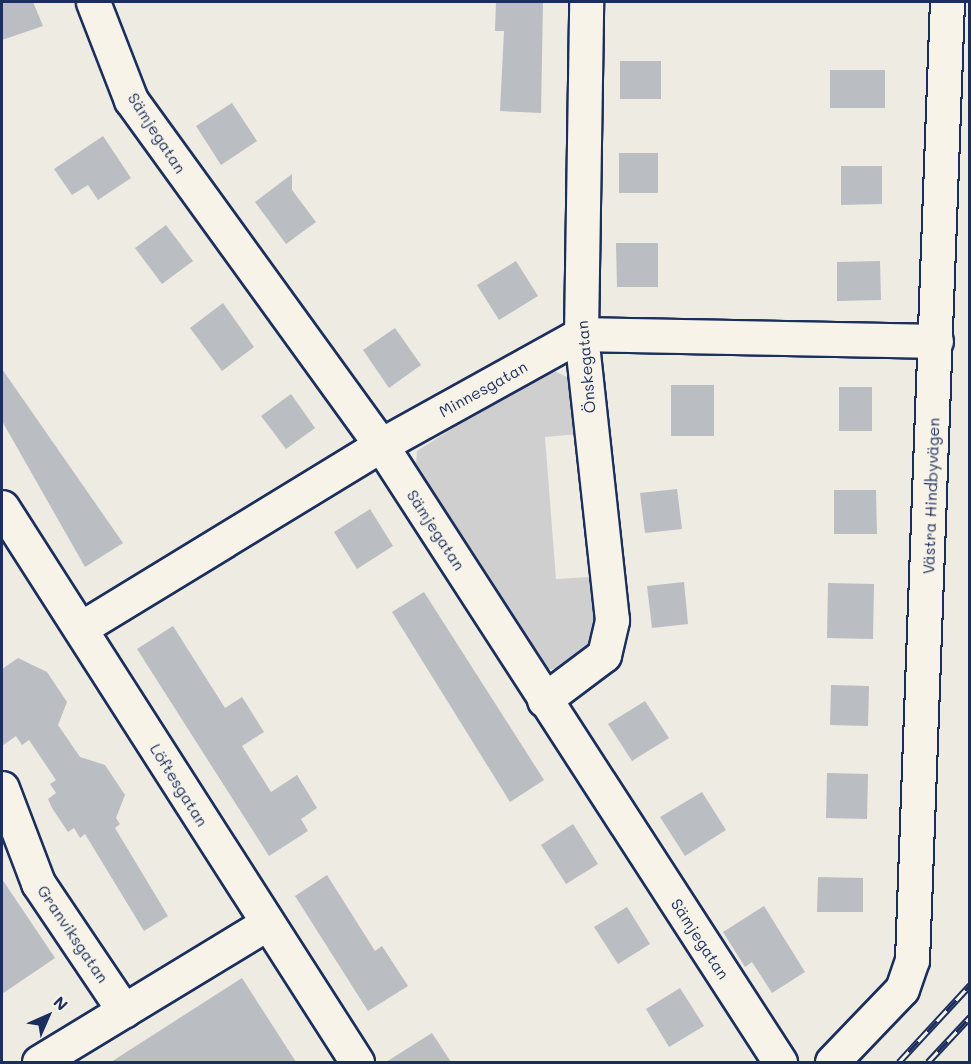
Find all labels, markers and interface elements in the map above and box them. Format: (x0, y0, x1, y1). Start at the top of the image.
street label: Sämjegatan (124, 89, 190, 177)
street label: Önskegatan (572, 320, 600, 414)
street label: Minnesgatan (435, 357, 531, 421)
street label: Västra Hindbyvägen (919, 417, 943, 575)
street label: Sämjegatan (403, 486, 469, 574)
street label: Löftesgatan (146, 740, 212, 830)
street label: Granviksgatan (33, 882, 113, 986)
street label: Sämjegatan (667, 895, 733, 983)
north arrow (18, 986, 78, 1046)
text: N (49, 991, 73, 1015)

